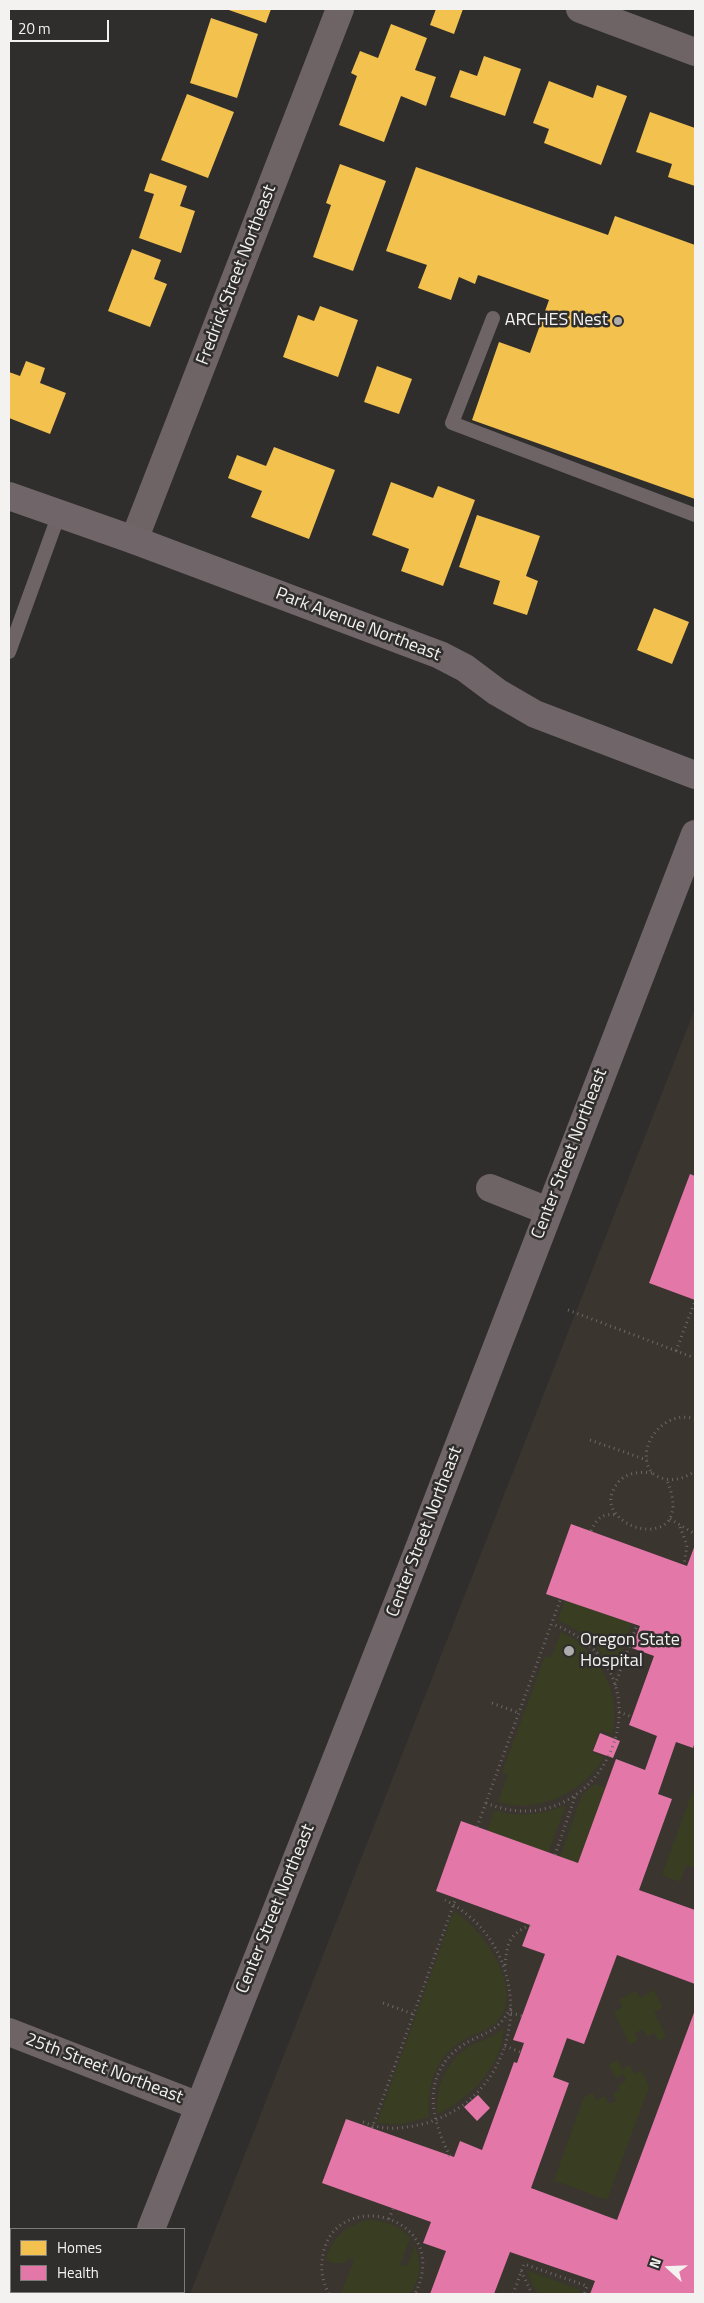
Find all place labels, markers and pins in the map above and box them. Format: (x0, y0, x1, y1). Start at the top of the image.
place label: ARCHES Nest (505, 310, 608, 332)
marker: ARCHES Nest (612, 315, 624, 327)
place label: Oregon State Hospital (580, 1630, 680, 1672)
marker: Oregon State Hospital (562, 1644, 576, 1658)

